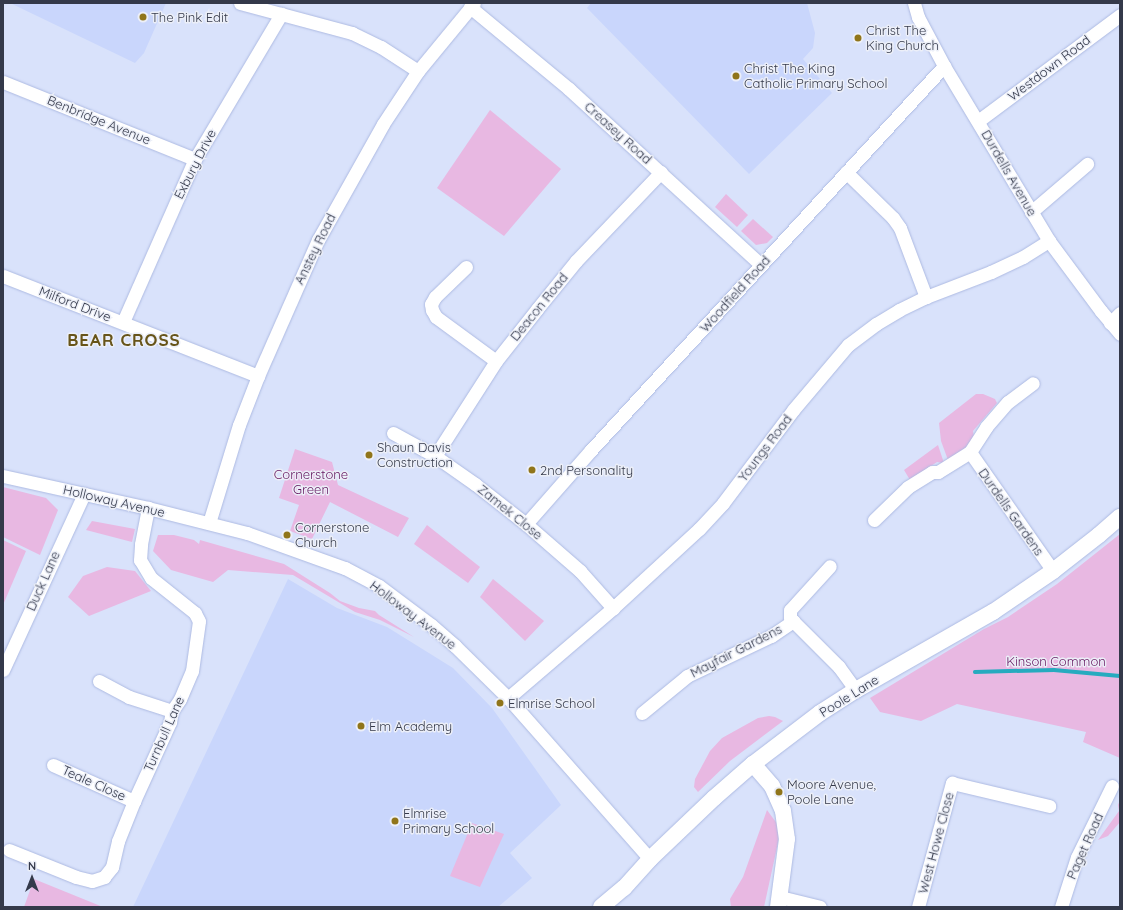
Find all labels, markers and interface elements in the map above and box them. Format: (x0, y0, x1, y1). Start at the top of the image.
place label: The Pink Edit (151, 9, 228, 25)
marker: The Pink Edit (138, 12, 148, 22)
place label: Christ The King Church (866, 23, 939, 54)
street label: Westdown Road (1005, 32, 1093, 104)
marker: Christ The King Church (853, 33, 863, 43)
place label: Christ The King Catholic Primary School (744, 61, 887, 92)
marker: Christ The King Catholic Primary School (731, 71, 741, 81)
street label: Benbridge Avenue (45, 92, 153, 148)
street label: Creasey Road (581, 99, 655, 167)
street label: Exbury Drive (171, 127, 219, 201)
street label: Durdells Avenue (978, 127, 1040, 219)
street label: Anstey Road (291, 211, 339, 287)
street label: Woodfield Road (697, 253, 773, 335)
street label: Deacon Road (507, 270, 571, 344)
street label: Milford Drive (37, 283, 113, 325)
district label: BEAR CROSS (67, 330, 181, 350)
street label: Youngs Road (735, 412, 795, 484)
place label: Shaun Davis Construction (377, 440, 453, 471)
marker: Shaun Davis Construction (364, 450, 374, 460)
place label: 2nd Personality (540, 462, 633, 478)
marker: 2nd Personality (527, 465, 537, 475)
street label: Durdells Gardens (975, 465, 1047, 559)
park label: Cornerstone Green (274, 467, 348, 498)
street label: Zamek Close (475, 481, 545, 543)
street label: Holloway Avenue (62, 482, 166, 520)
place label: Cornerstone Church (295, 520, 369, 551)
marker: Cornerstone Church (282, 530, 292, 540)
street label: Duck Lane (23, 549, 63, 613)
street label: Holloway Avenue (367, 577, 459, 653)
street label: Mayfair Gardens (688, 621, 784, 681)
park label: Kinson Common (1006, 653, 1106, 669)
street label: Poole Lane (817, 672, 881, 720)
street label: Turnbull Lane (140, 694, 188, 774)
place label: Elmrise School (508, 695, 595, 711)
marker: Elmrise School (495, 698, 505, 708)
place label: Elm Academy (369, 718, 452, 734)
marker: Elm Academy (356, 721, 366, 731)
street label: Teale Close (60, 762, 128, 804)
place label: Moore Avenue, Poole Lane (787, 777, 876, 808)
marker: Moore Avenue, Poole Lane (774, 787, 784, 797)
street label: West Howe Close (915, 791, 957, 895)
place label: Elmrise Primary School (403, 806, 494, 837)
street label: Paget Road (1063, 810, 1107, 882)
marker: Elmrise Primary School (390, 816, 400, 826)
north arrow (12, 858, 52, 898)
text: N (28, 859, 36, 873)

